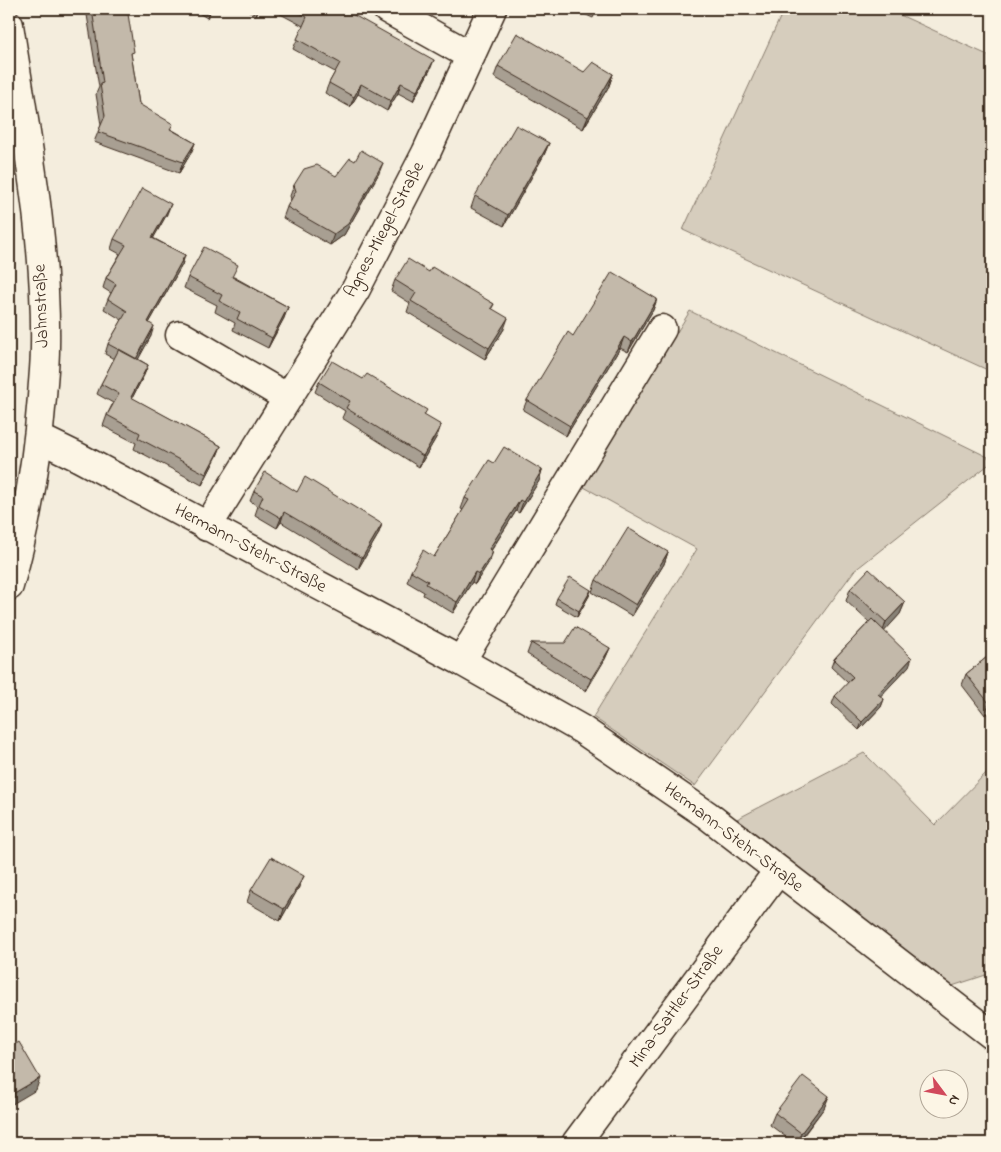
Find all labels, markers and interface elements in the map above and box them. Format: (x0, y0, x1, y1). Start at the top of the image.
street label: Agnes-Miegel-Straße (338, 157, 433, 303)
street label: Jahnstraße (28, 263, 56, 348)
street label: Hermann-Stehr-Straße (169, 498, 332, 601)
street label: Hermann-Stehr-Straße (658, 777, 809, 900)
street label: Mina-Sattler-Straße (623, 939, 731, 1074)
north arrow (918, 1070, 968, 1120)
text: N (942, 1091, 965, 1110)

